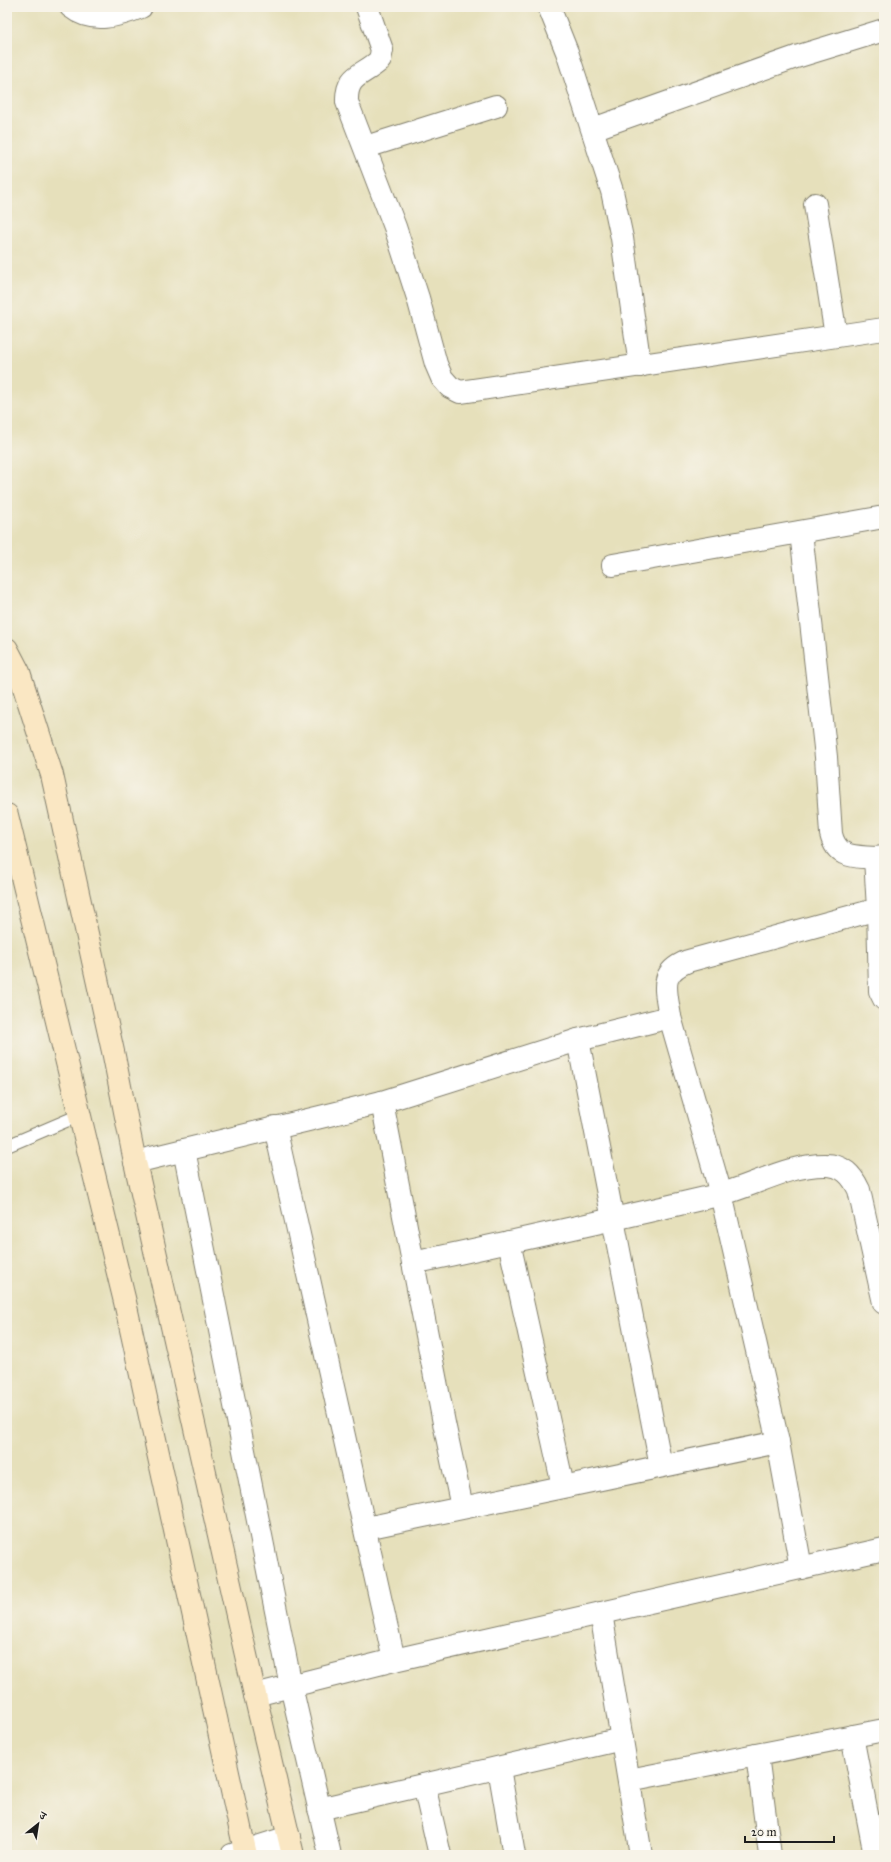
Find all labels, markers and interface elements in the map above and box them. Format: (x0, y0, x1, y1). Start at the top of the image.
north arrow (18, 1804, 58, 1844)
text: उ (36, 1808, 50, 1823)
scale bar (745, 1818, 834, 1844)
text: 20 m (751, 1825, 777, 1839)

